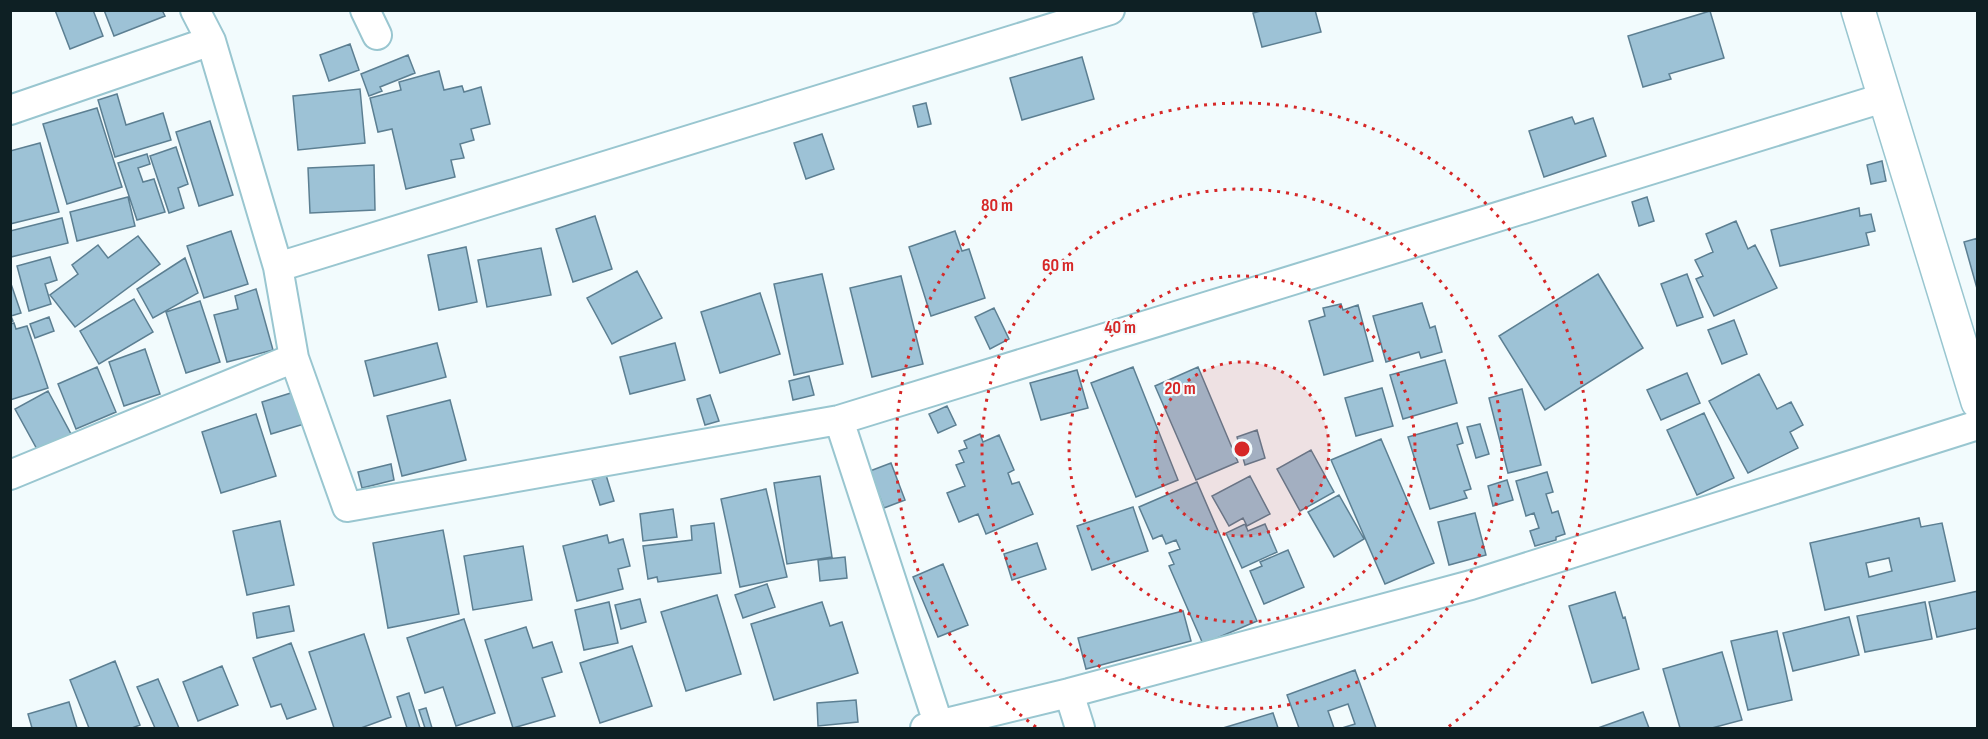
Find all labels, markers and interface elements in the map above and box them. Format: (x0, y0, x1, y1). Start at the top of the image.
text: 80 m (981, 195, 1013, 216)
text: 60 m (1042, 255, 1074, 276)
text: 40 m (1104, 317, 1136, 338)
text: 20 m (1164, 378, 1196, 399)
centre of rings (1232, 439, 1252, 459)

